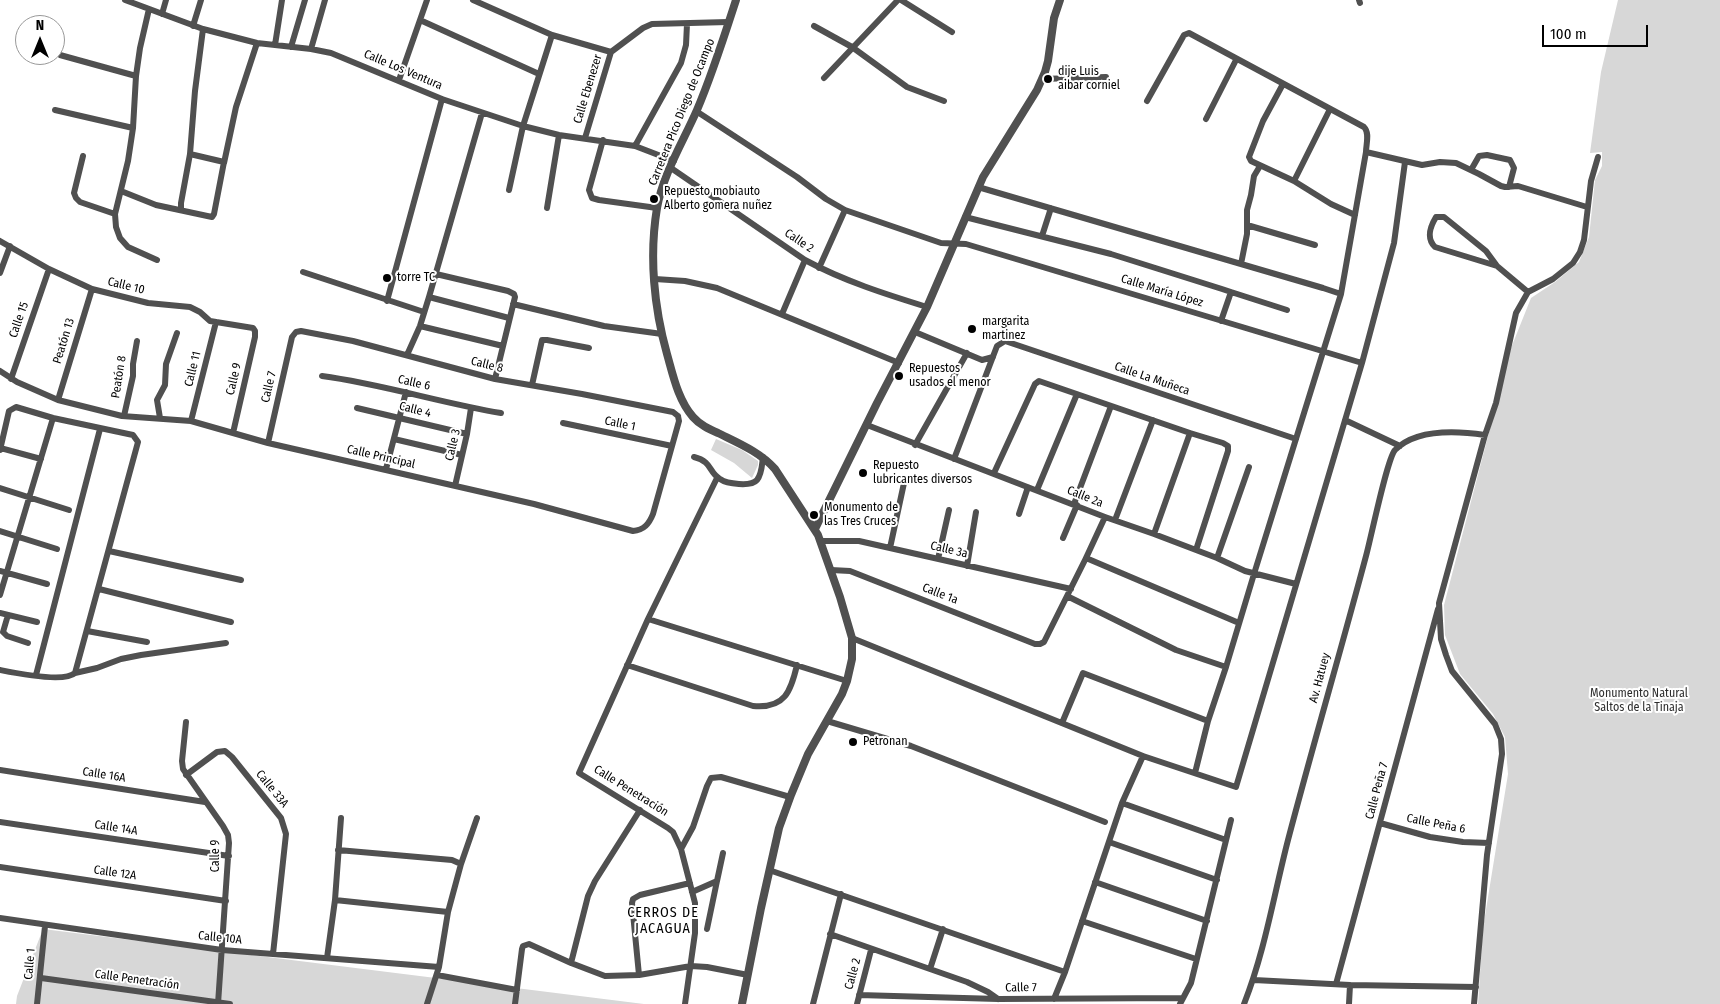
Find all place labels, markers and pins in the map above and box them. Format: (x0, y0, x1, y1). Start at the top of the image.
place label: dije Luis aibar corniel (1058, 65, 1120, 93)
marker: dije Luis aibar corniel (1042, 73, 1054, 85)
place label: Repuesto mobiauto Alberto gomera nuñez (664, 185, 772, 213)
marker: Repuesto mobiauto Alberto gomera nuñez (648, 193, 660, 205)
place label: torre TC (397, 271, 435, 285)
marker: torre TC (381, 272, 393, 284)
place label: margarita martinez (982, 315, 1029, 343)
marker: margarita martinez (966, 323, 978, 335)
place label: Repuestos usados el menor (909, 362, 991, 390)
marker: Repuestos usados el menor (893, 370, 905, 382)
place label: Repuesto lubricantes diversos (873, 459, 972, 487)
marker: Repuesto lubricantes diversos (857, 467, 869, 479)
place label: Monumento de las Tres Cruces (824, 501, 898, 529)
marker: Monumento de las Tres Cruces (808, 509, 820, 521)
place label: Petronan (863, 735, 907, 749)
marker: Petronan (847, 736, 859, 748)

